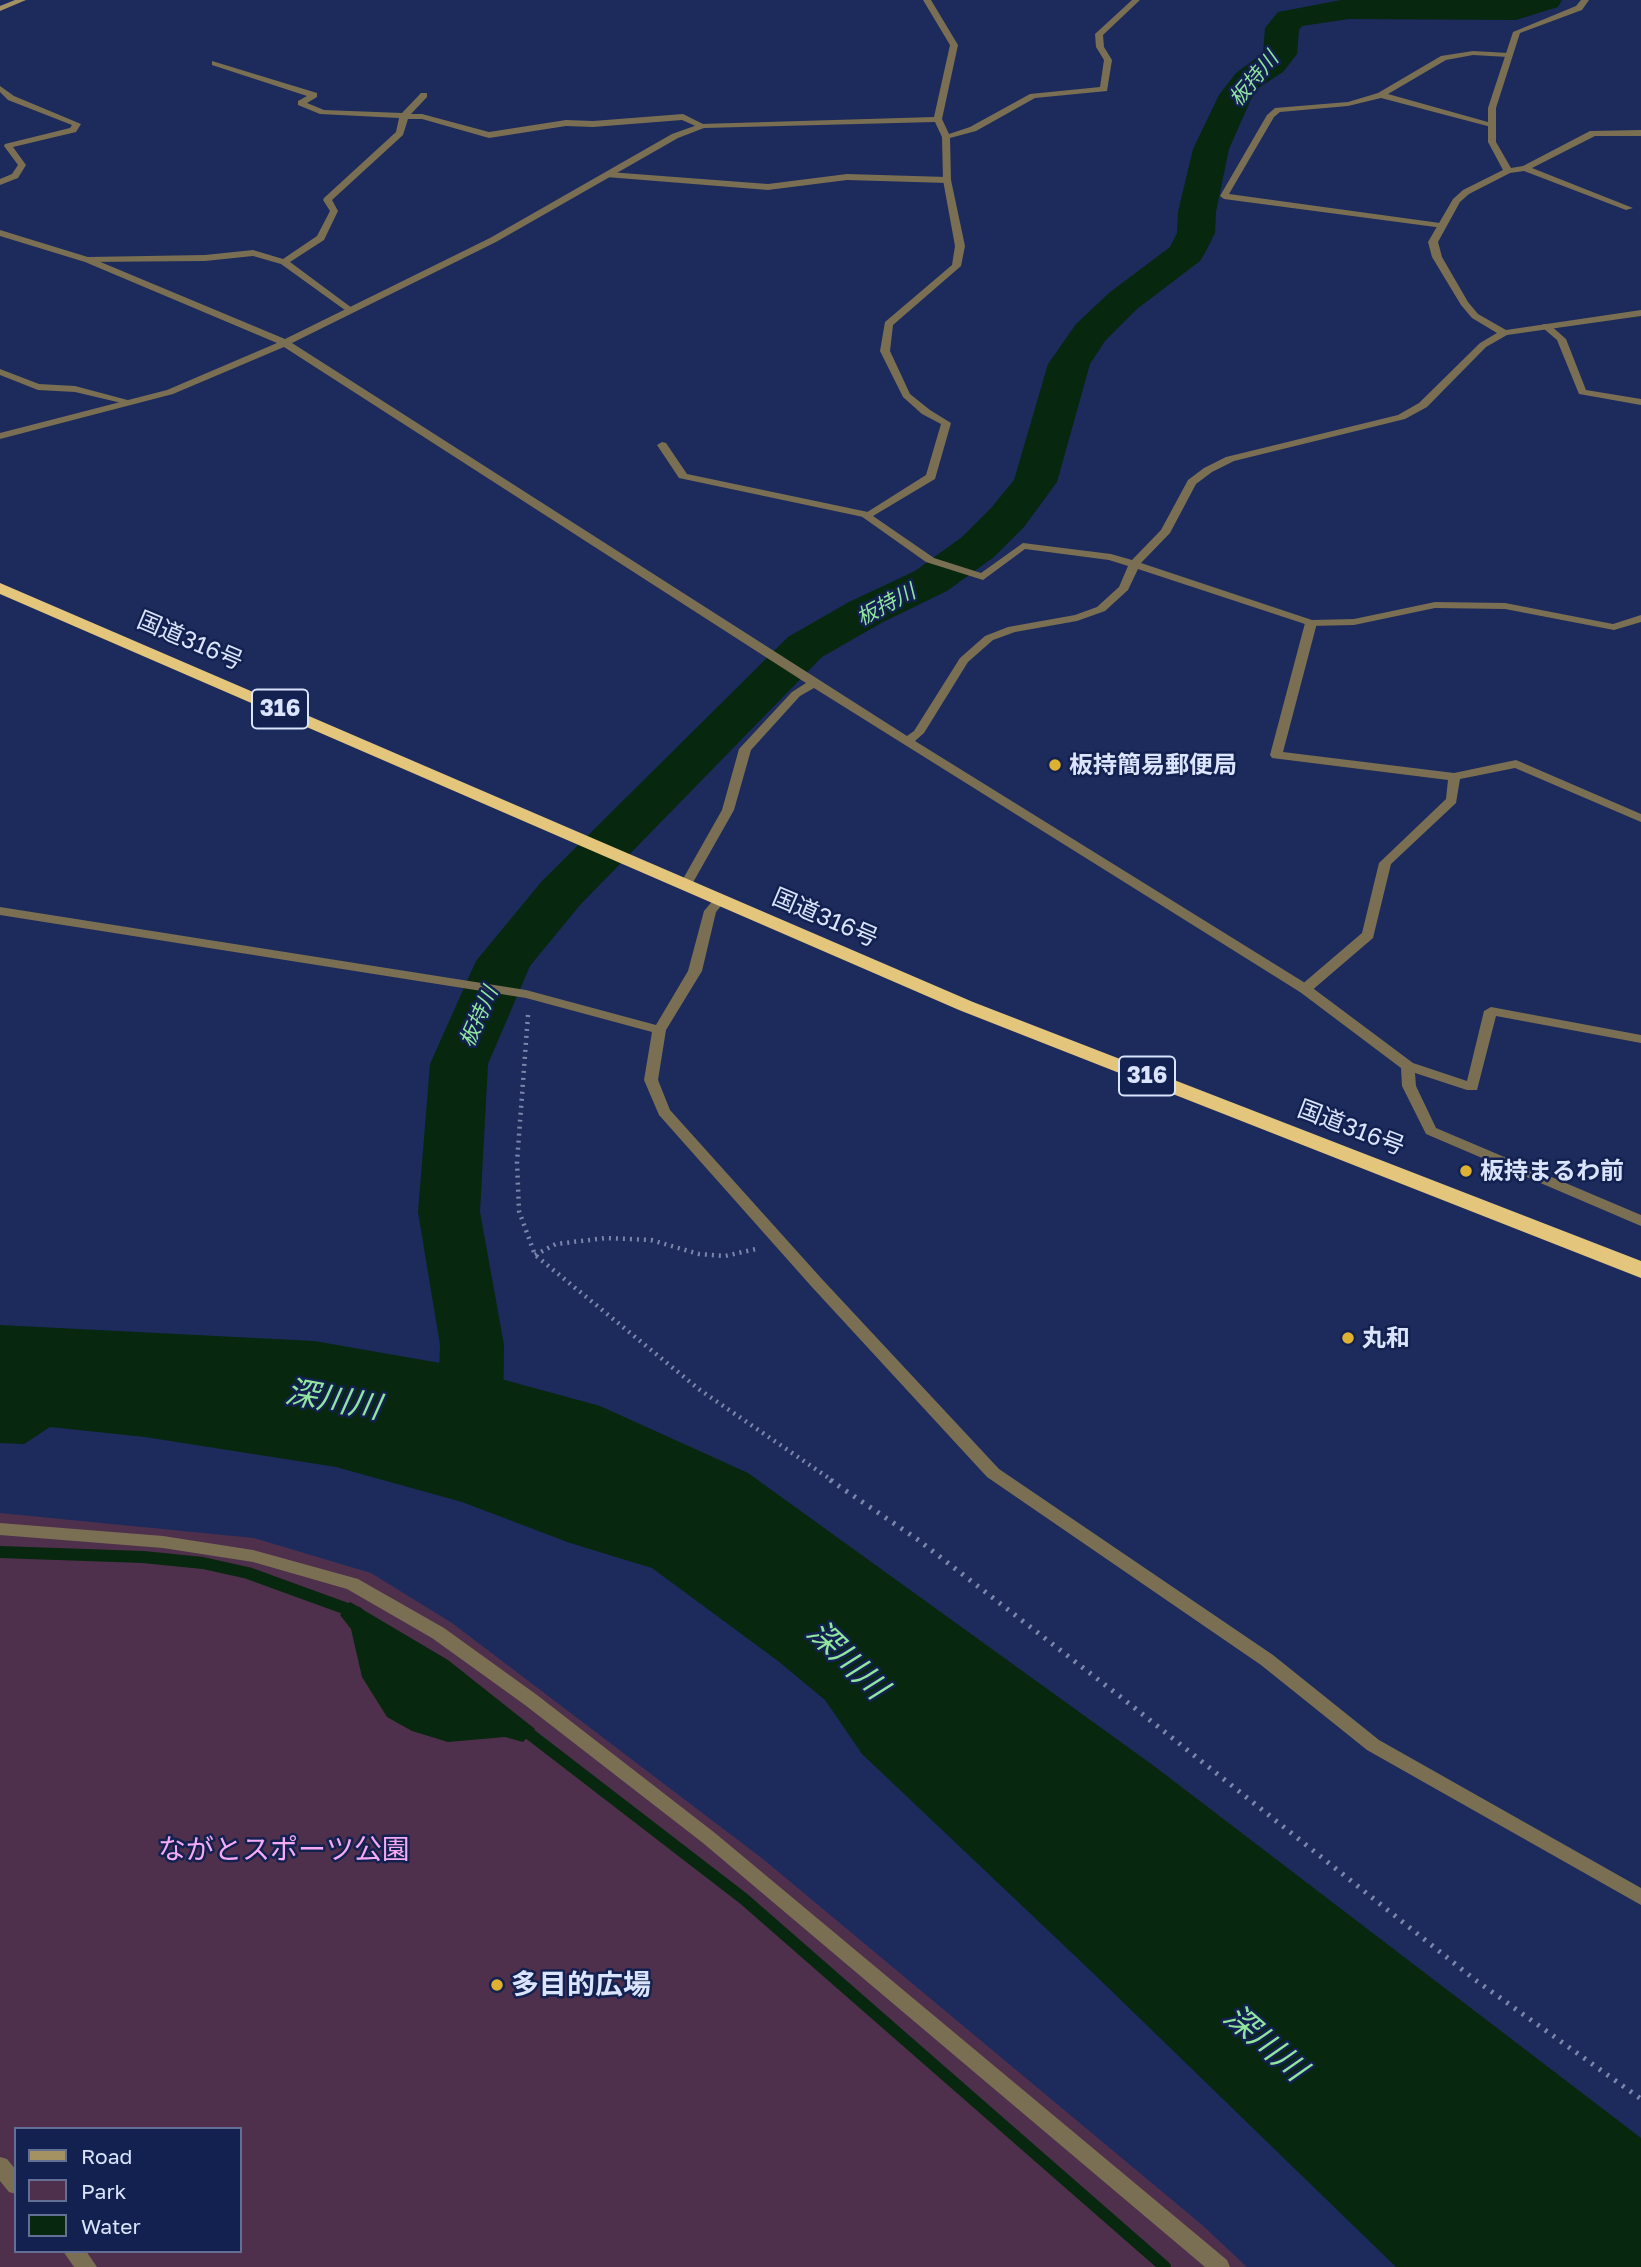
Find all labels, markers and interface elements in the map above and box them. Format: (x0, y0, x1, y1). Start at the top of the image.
water label: 板持川 (1224, 47, 1284, 111)
water label: 板持川 (852, 579, 920, 631)
street label: 国道316号 (133, 606, 247, 676)
road number: 316 (252, 690, 308, 729)
place label: 板持簡易郵便局 (1069, 751, 1237, 779)
marker: 板持簡易郵便局 (1047, 757, 1063, 773)
street label: 国道316号 (768, 883, 882, 953)
water label: 板持川 (455, 983, 503, 1051)
road number: 316 (1119, 1056, 1175, 1096)
street label: 国道316号 (1293, 1094, 1409, 1162)
place label: 板持まるわ前 (1480, 1157, 1624, 1185)
marker: 板持まるわ前 (1458, 1163, 1474, 1179)
place label: 丸和 (1362, 1324, 1410, 1352)
marker: 丸和 (1340, 1330, 1356, 1346)
water label: 深川川 (282, 1373, 384, 1427)
water label: 深川川 (799, 1613, 895, 1707)
park label: ながとスポーツ公園 (158, 1833, 410, 1867)
place label: 多目的広場 (511, 1968, 651, 2002)
marker: 多目的広場 (489, 1977, 505, 1993)
water label: 深川川 (1216, 1997, 1314, 2089)
legend (14, 2127, 242, 2253)
text: Road (81, 2143, 132, 2169)
text: Park (81, 2178, 126, 2204)
text: Water (81, 2213, 141, 2239)

